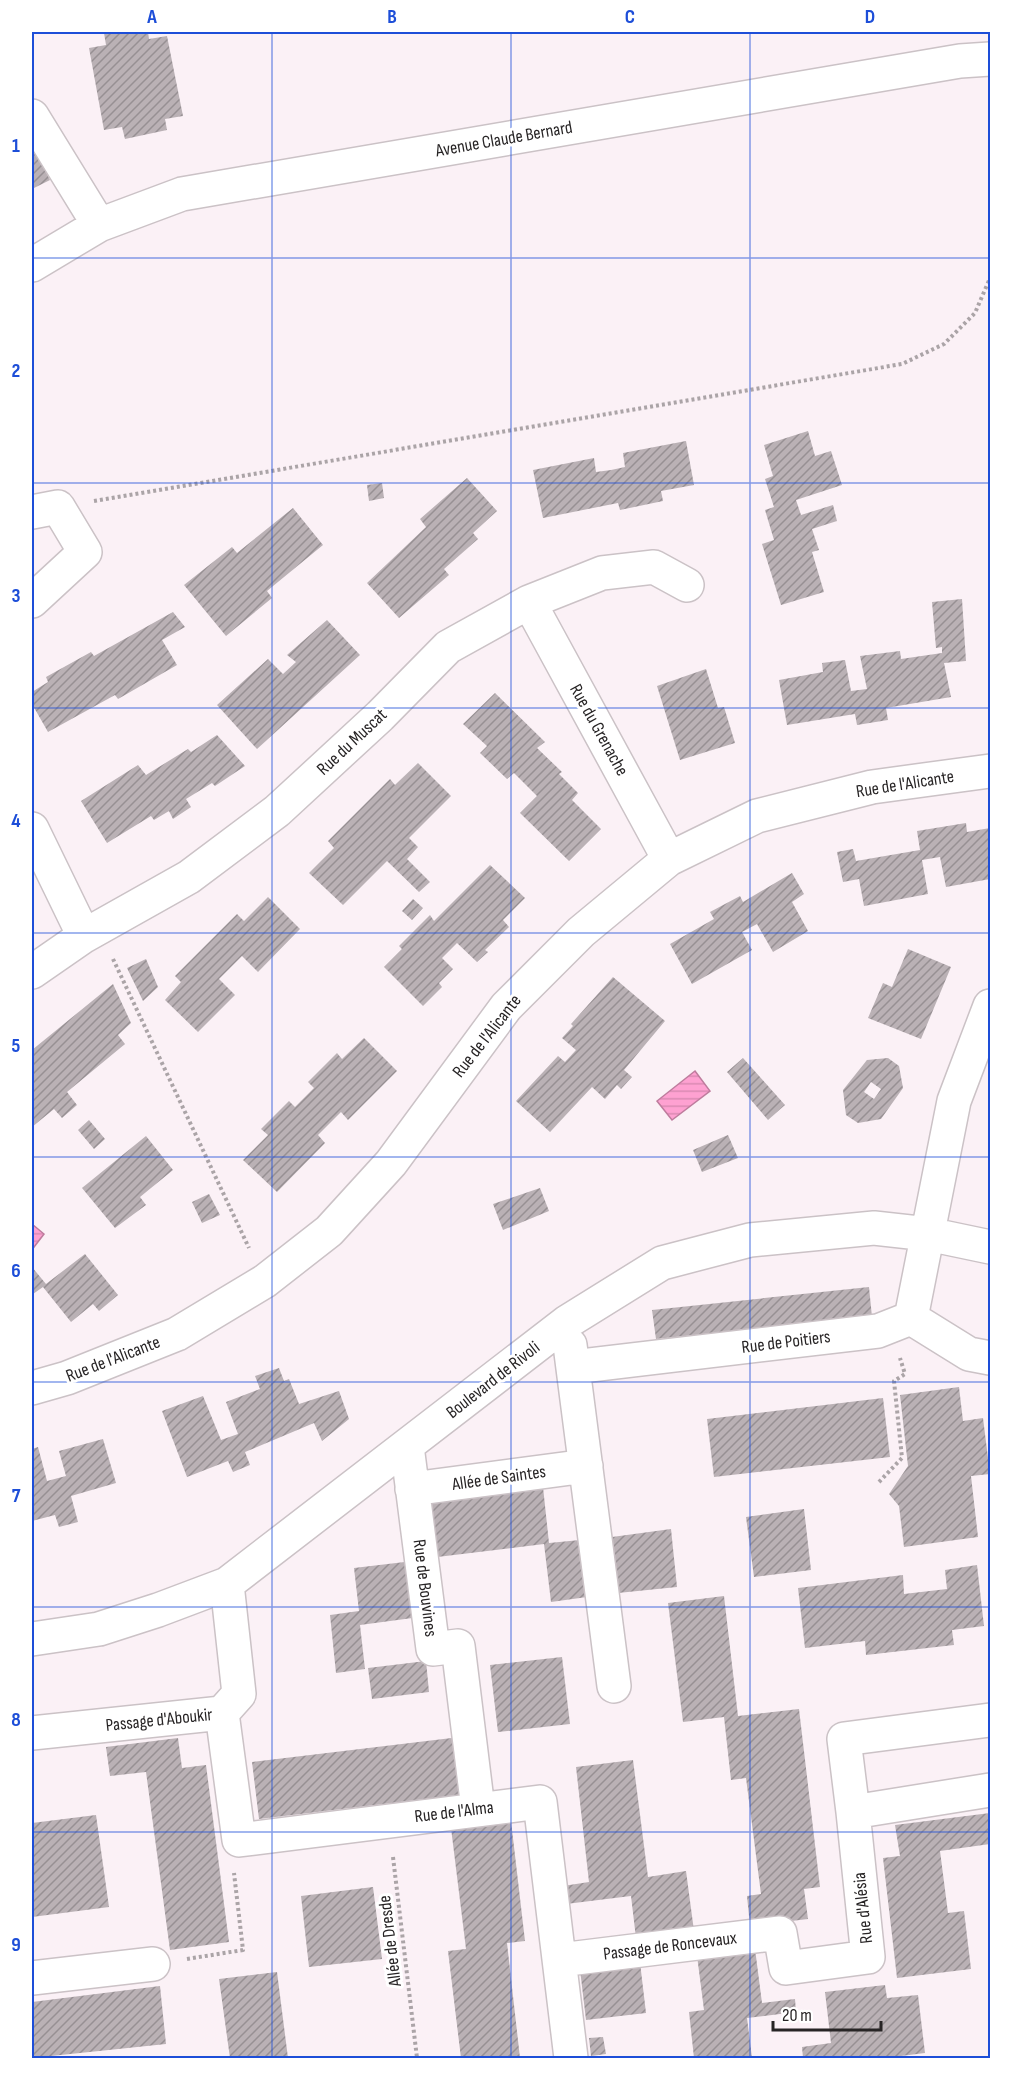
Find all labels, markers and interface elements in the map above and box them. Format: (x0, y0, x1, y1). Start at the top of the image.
text: A (146, 5, 157, 29)
text: B (387, 5, 397, 29)
text: C (625, 5, 635, 29)
text: D (865, 5, 875, 29)
street label: Avenue Claude Bernard (433, 117, 574, 162)
text: 1 (12, 134, 20, 158)
text: 2 (12, 359, 20, 383)
text: 3 (12, 584, 21, 608)
street label: Rue du Grenache (565, 680, 633, 780)
street label: Rue du Muscat (313, 704, 392, 780)
street label: Rue de l'Alicante (854, 766, 956, 802)
text: 4 (11, 809, 21, 833)
street label: Rue de l'Alicante (448, 991, 526, 1081)
text: 5 (12, 1034, 21, 1058)
text: 6 (11, 1259, 21, 1283)
street label: Rue de Poitiers (740, 1326, 832, 1358)
street label: Rue de l'Alicante (63, 1331, 163, 1387)
street label: Boulevard de Rivoli (442, 1337, 544, 1423)
street label: Allée de Saintes (450, 1461, 547, 1495)
text: 7 (12, 1484, 21, 1508)
street label: Rue de Bouvines (409, 1538, 441, 1638)
street label: Passage d'Aboukir (105, 1704, 213, 1736)
text: 8 (11, 1708, 21, 1732)
street label: Rue de l'Alma (413, 1797, 495, 1827)
street label: Rue d'Alésia (849, 1871, 877, 1945)
street label: Allée de Dresde (374, 1894, 406, 1989)
street label: Passage de Roncevaux (602, 1927, 738, 1965)
text: 9 (11, 1933, 21, 1957)
scale bar (773, 1994, 881, 2032)
text: 20 m (782, 2005, 812, 2026)

